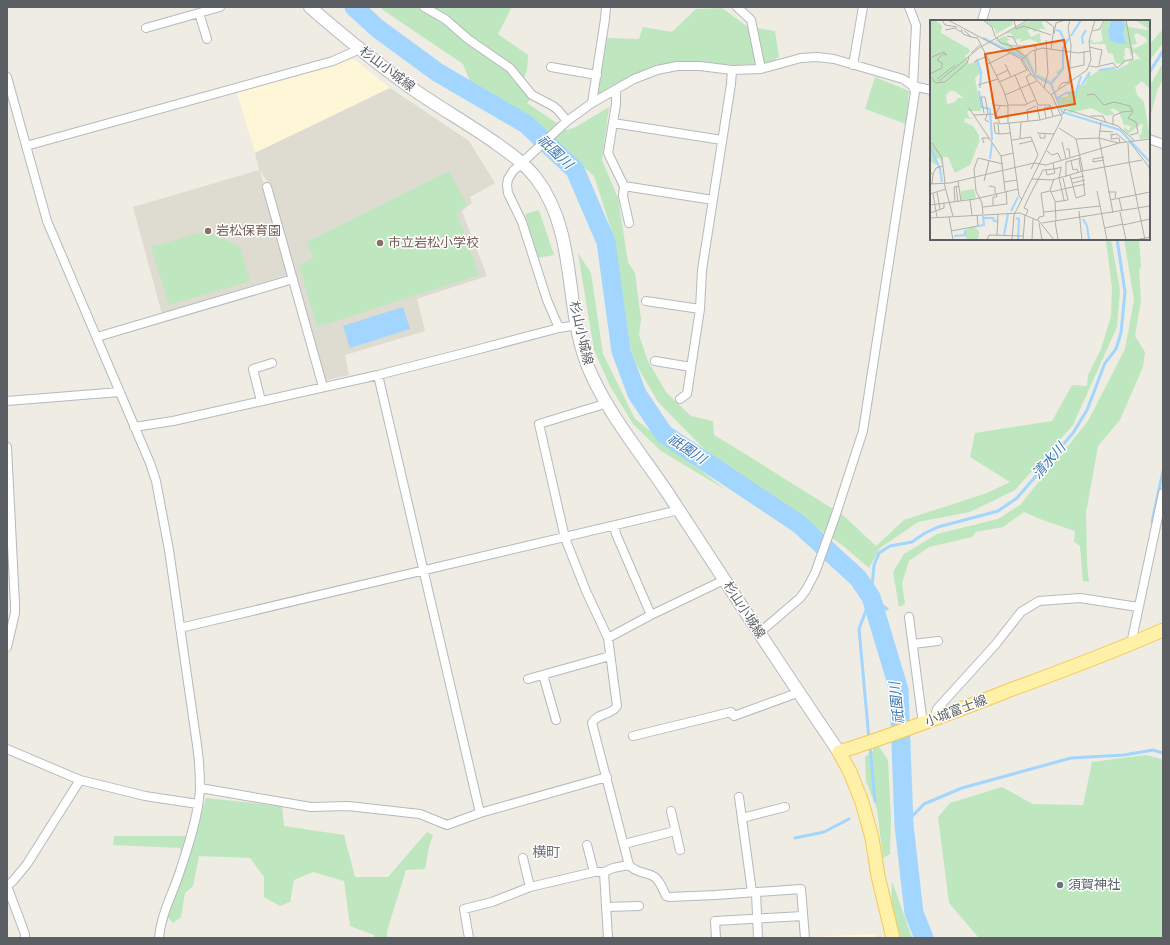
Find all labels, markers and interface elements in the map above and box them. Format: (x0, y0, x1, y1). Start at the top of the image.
inset map (930, 20, 1150, 240)
street label: 杉山小城線 (356, 43, 418, 95)
water label: 祇園川 (534, 131, 577, 174)
place label: 岩松保育園 (216, 223, 281, 239)
marker: 岩松保育園 (203, 226, 213, 236)
place label: 市立岩松小学校 (388, 235, 479, 251)
marker: 市立岩松小学校 (375, 238, 385, 248)
street label: 杉山小城線 (566, 300, 596, 366)
water label: 祇園川 (665, 430, 711, 469)
water label: 清水川 (1029, 438, 1071, 482)
street label: 杉山小城線 (720, 578, 768, 642)
water label: 祇園川 (886, 679, 908, 725)
street label: 小城富士線 (923, 692, 989, 730)
district label: 横町 (532, 844, 560, 861)
place label: 須賀神社 (1068, 877, 1120, 893)
marker: 須賀神社 (1055, 880, 1065, 890)

